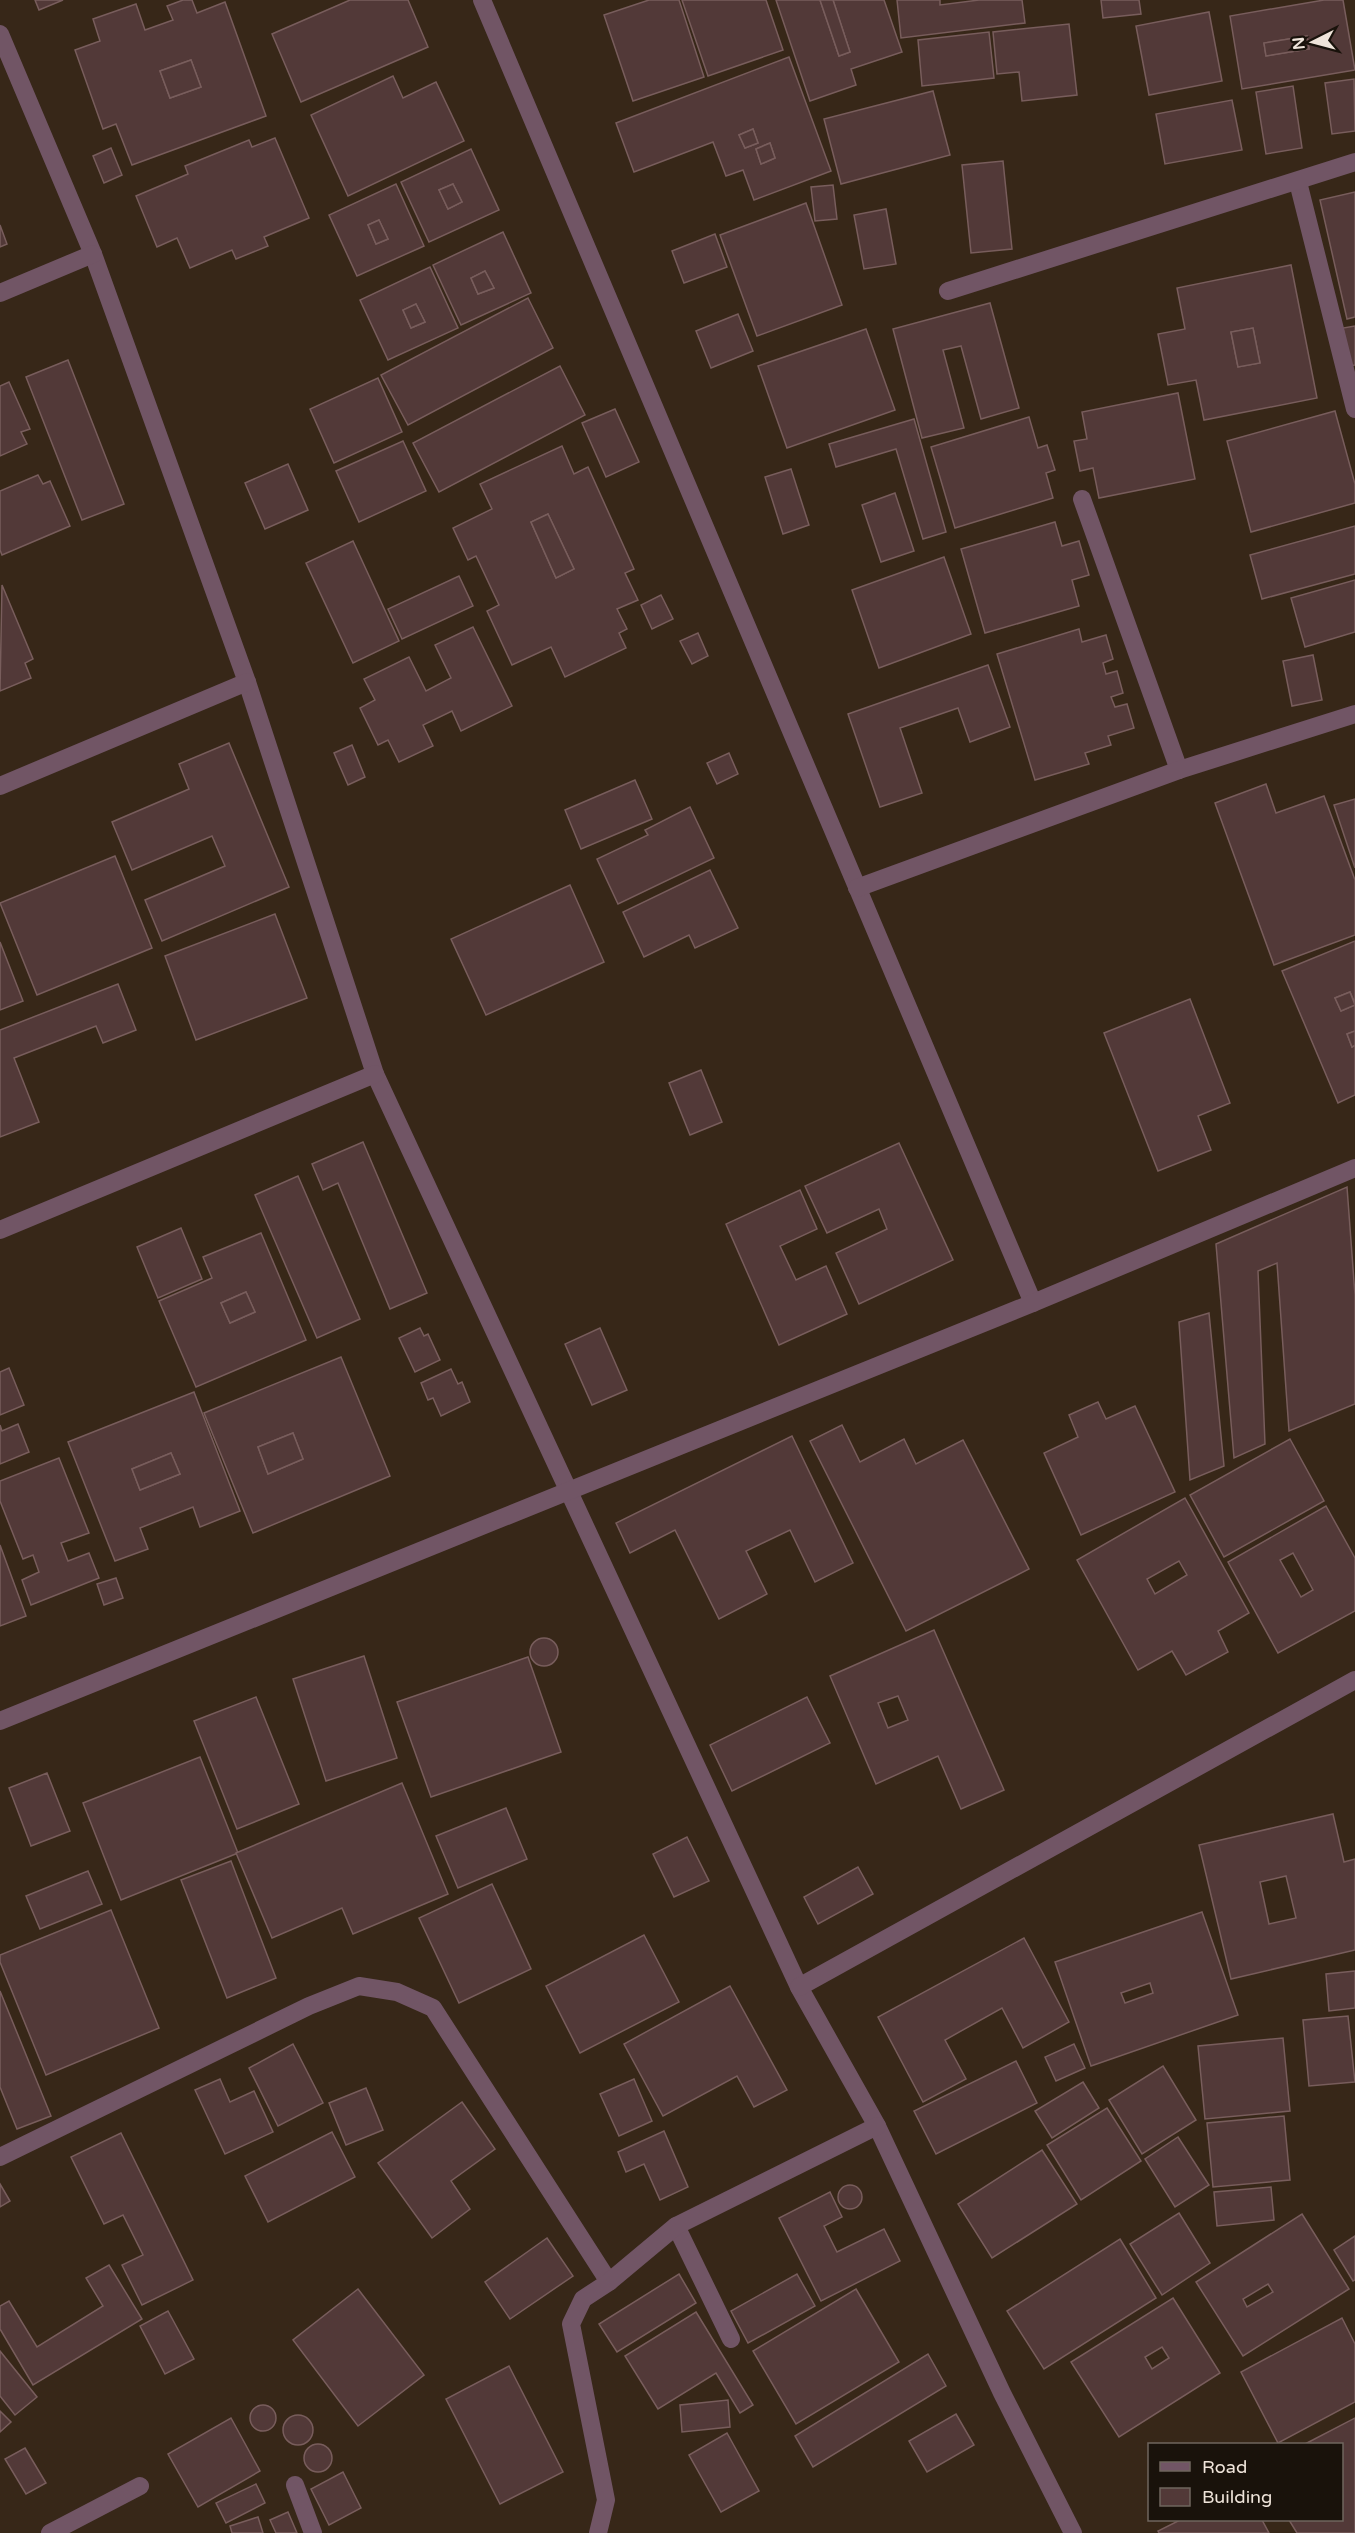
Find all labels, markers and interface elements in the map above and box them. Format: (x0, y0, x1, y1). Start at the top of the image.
north arrow (1283, 12, 1343, 72)
text: N (1288, 36, 1310, 51)
legend (1148, 2443, 1343, 2521)
text: Road (1202, 2456, 1247, 2478)
text: Building (1202, 2486, 1272, 2508)

